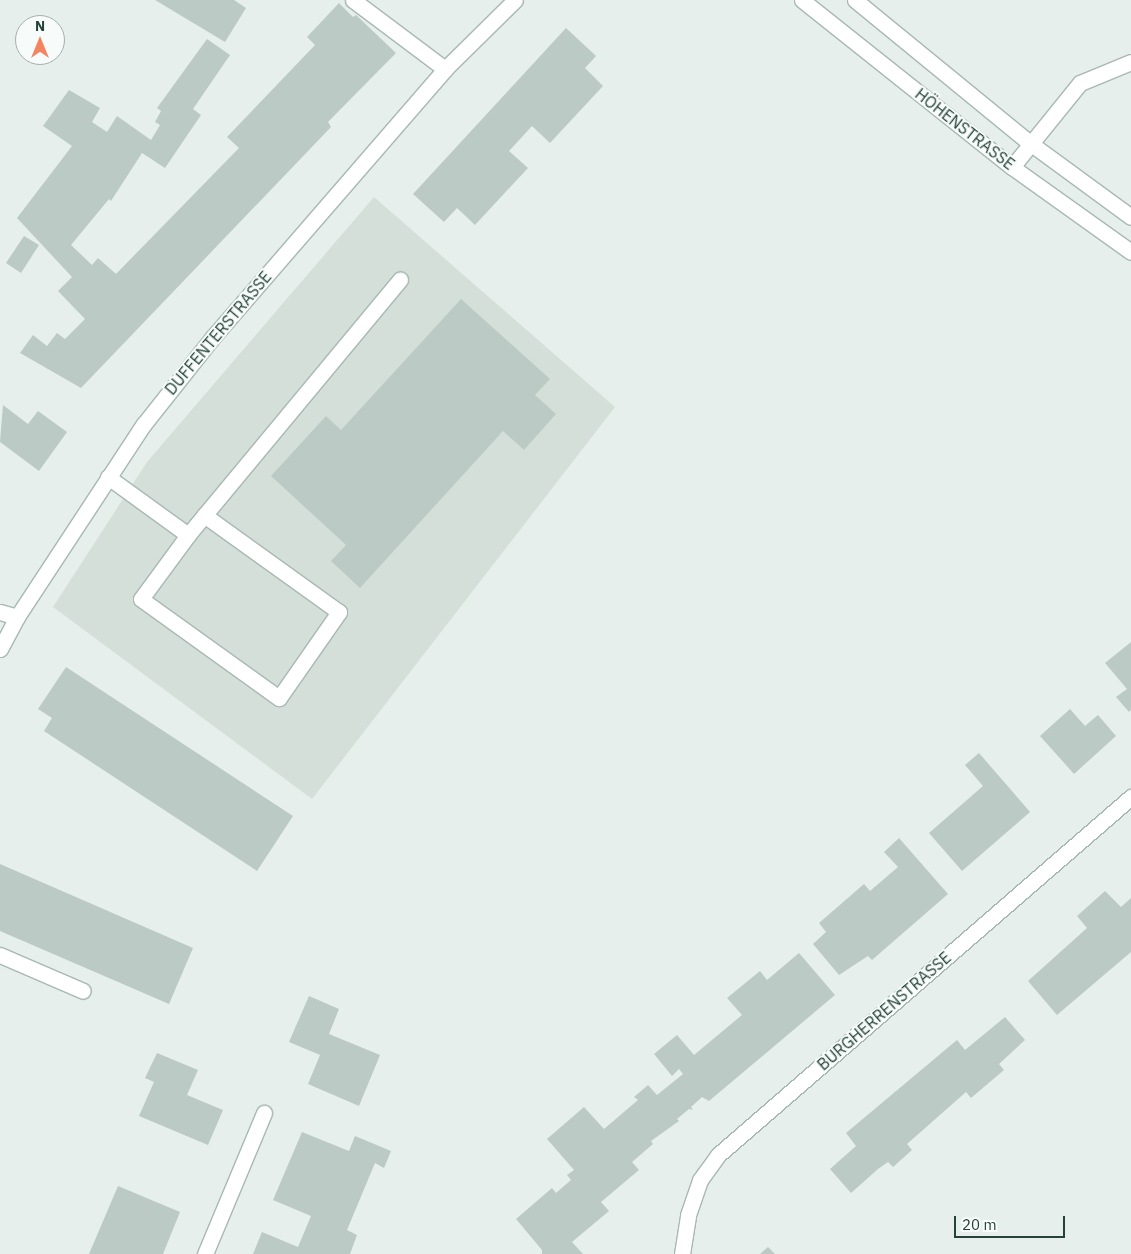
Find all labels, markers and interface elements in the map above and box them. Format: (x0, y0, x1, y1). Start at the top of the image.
north arrow (15, 15, 65, 65)
text: N (35, 17, 45, 35)
street label: HÖHENSTRASSE (911, 84, 1019, 174)
street label: DUFFENTERSTRASSE (161, 267, 275, 399)
street label: BURGHERRENSTRASSE (813, 948, 955, 1074)
scale bar (956, 1206, 1067, 1238)
text: 20 m (962, 1215, 997, 1234)

